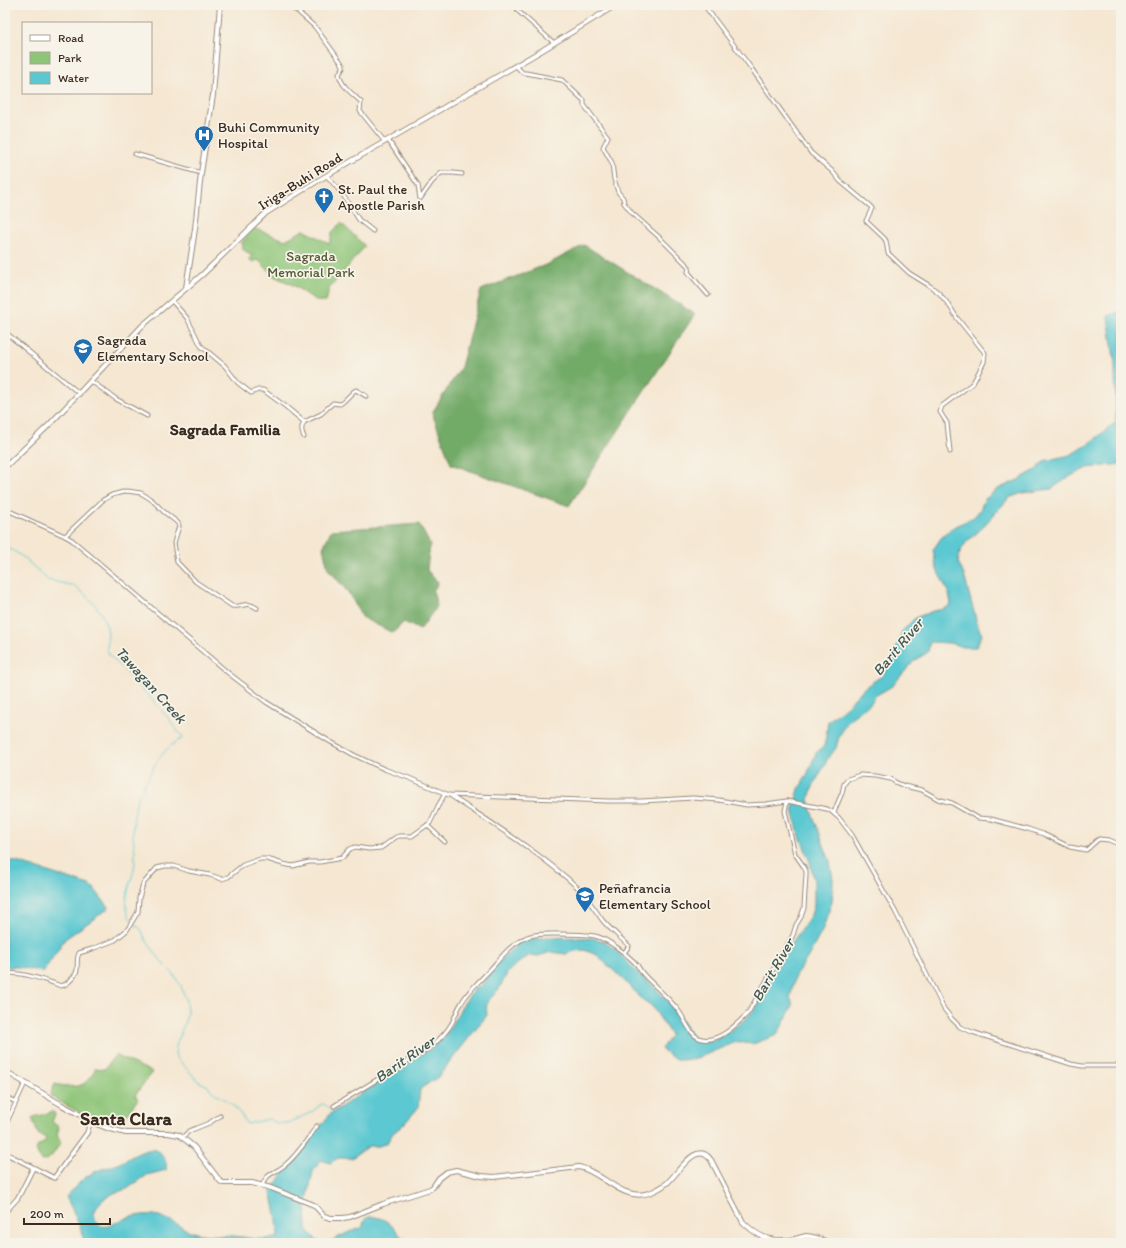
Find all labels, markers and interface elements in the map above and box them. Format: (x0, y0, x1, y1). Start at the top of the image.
legend (22, 22, 152, 94)
text: Road (58, 31, 84, 45)
text: Park (58, 51, 82, 65)
text: Water (58, 71, 89, 85)
place label: Buhi Community Hospital (218, 119, 320, 152)
hospital icon: Buhi Community Hospital (193, 124, 215, 152)
street label: Iriga-Buhi Road (255, 149, 346, 214)
place label: St. Paul the Apostle Parish (338, 181, 425, 214)
church icon: St. Paul the Apostle Parish (313, 186, 335, 214)
park label: Sagrada Memorial Park (267, 248, 355, 281)
place label: Sagrada Elementary School (97, 332, 209, 365)
school or university icon: Sagrada Elementary School (72, 337, 94, 365)
district label: Sagrada Familia (170, 420, 281, 440)
water label: Barit River (869, 613, 929, 679)
water label: Tawagan Creek (112, 643, 191, 728)
place label: Peñafrancia Elementary School (599, 880, 711, 913)
school or university icon: Peñafrancia Elementary School (574, 885, 596, 913)
water label: Barit River (748, 934, 799, 1005)
water label: Barit River (371, 1031, 440, 1086)
district label: Santa Clara (80, 1108, 173, 1130)
scale bar (24, 1200, 110, 1226)
text: 200 m (30, 1207, 64, 1221)

